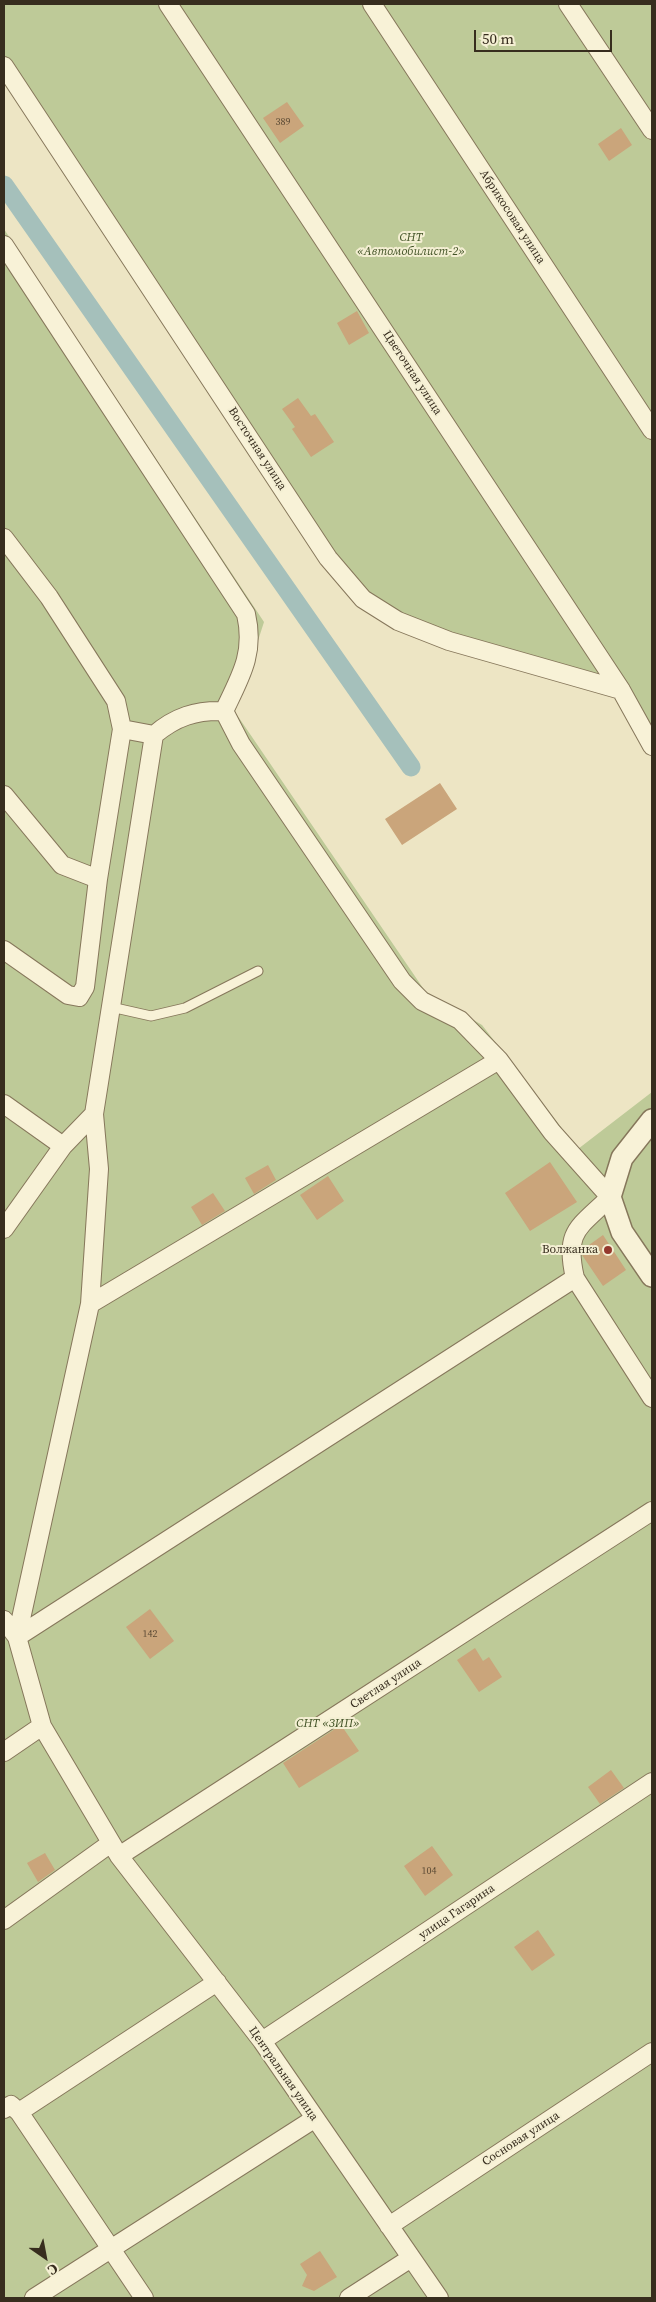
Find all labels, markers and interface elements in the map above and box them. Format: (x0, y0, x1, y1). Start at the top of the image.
scale bar (476, 20, 614, 52)
text: 50 m (482, 28, 514, 49)
house number: 389 (276, 116, 290, 128)
street label: Абрикосовая улица (476, 167, 548, 267)
park label: СНТ «Автомобилист-2» (357, 231, 465, 259)
street label: Цветочная улица (379, 328, 445, 418)
street label: Восточная улица (225, 405, 289, 493)
place label: Волжанка (542, 1243, 598, 1257)
marker: Волжанка (602, 1244, 614, 1256)
house number: 142 (143, 1628, 157, 1640)
street label: Светлая улица (348, 1656, 424, 1712)
park label: СНТ «ЗИП» (296, 1717, 360, 1731)
house number: 104 (422, 1865, 436, 1877)
street label: улица Гагарина (416, 1881, 498, 1943)
street label: Центральная улица (245, 2024, 321, 2124)
street label: Сосновая улица (480, 2109, 562, 2169)
north arrow (20, 2232, 70, 2282)
text: С (44, 2259, 62, 2280)

